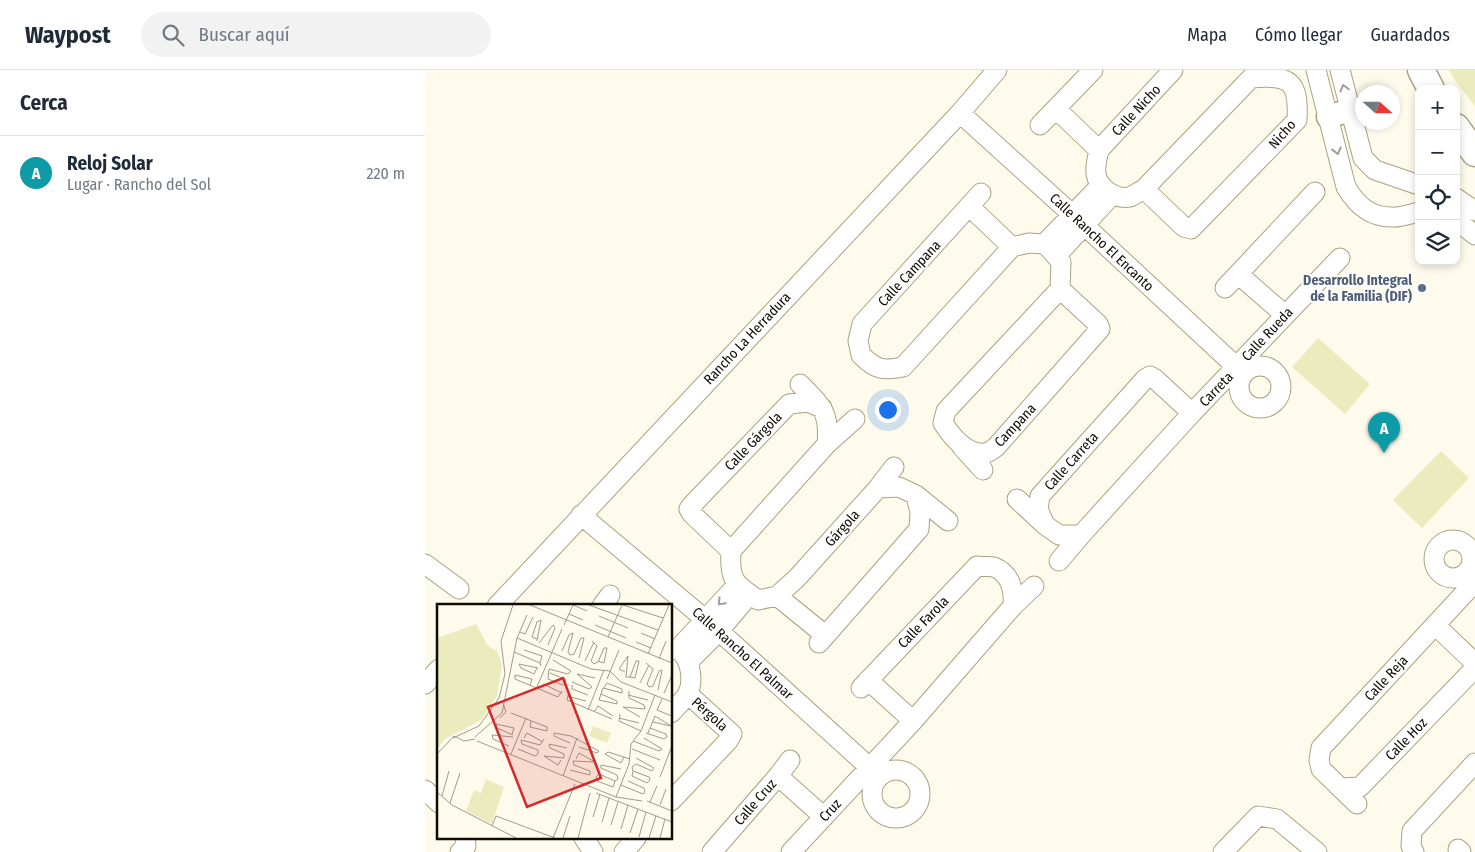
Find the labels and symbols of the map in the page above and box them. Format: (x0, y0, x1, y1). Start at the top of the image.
street label: Calle Nicho (1108, 81, 1164, 140)
one-way arrow (1340, 84, 1350, 92)
north arrow (1355, 85, 1400, 130)
street label: Nicho (1265, 116, 1300, 152)
one-way arrow (1331, 147, 1341, 155)
street label: Calle Rancho El Encanto (1046, 190, 1157, 295)
street label: Calle Campana (874, 237, 944, 310)
place label: Desarrollo Integral de la Familia (DIF) (1303, 272, 1412, 305)
marker: Desarrollo Integral de la Familia (DIF) (1416, 282, 1428, 294)
street label: Rancho La Herradura (700, 289, 795, 388)
street label: Calle Rueda (1238, 304, 1297, 365)
street label: Carreta (1196, 368, 1237, 410)
your location (875, 397, 901, 423)
street label: Campana (991, 400, 1040, 451)
street label: Calle Gárgola (721, 408, 786, 474)
pin: A (1368, 412, 1400, 453)
street label: Calle Carreta (1041, 429, 1102, 494)
street label: Gárgola (821, 506, 863, 550)
street label: Calle Farola (894, 593, 952, 652)
one-way arrow (718, 597, 727, 606)
inset map (437, 604, 673, 840)
street label: Calle Rancho El Palmar (689, 604, 797, 703)
street label: Calle Reja (1361, 652, 1412, 705)
street label: Pérgola (688, 694, 731, 735)
street label: Calle Hoz (1382, 714, 1431, 764)
street label: Calle Cruz (731, 775, 780, 829)
street label: Cruz (816, 795, 845, 825)

